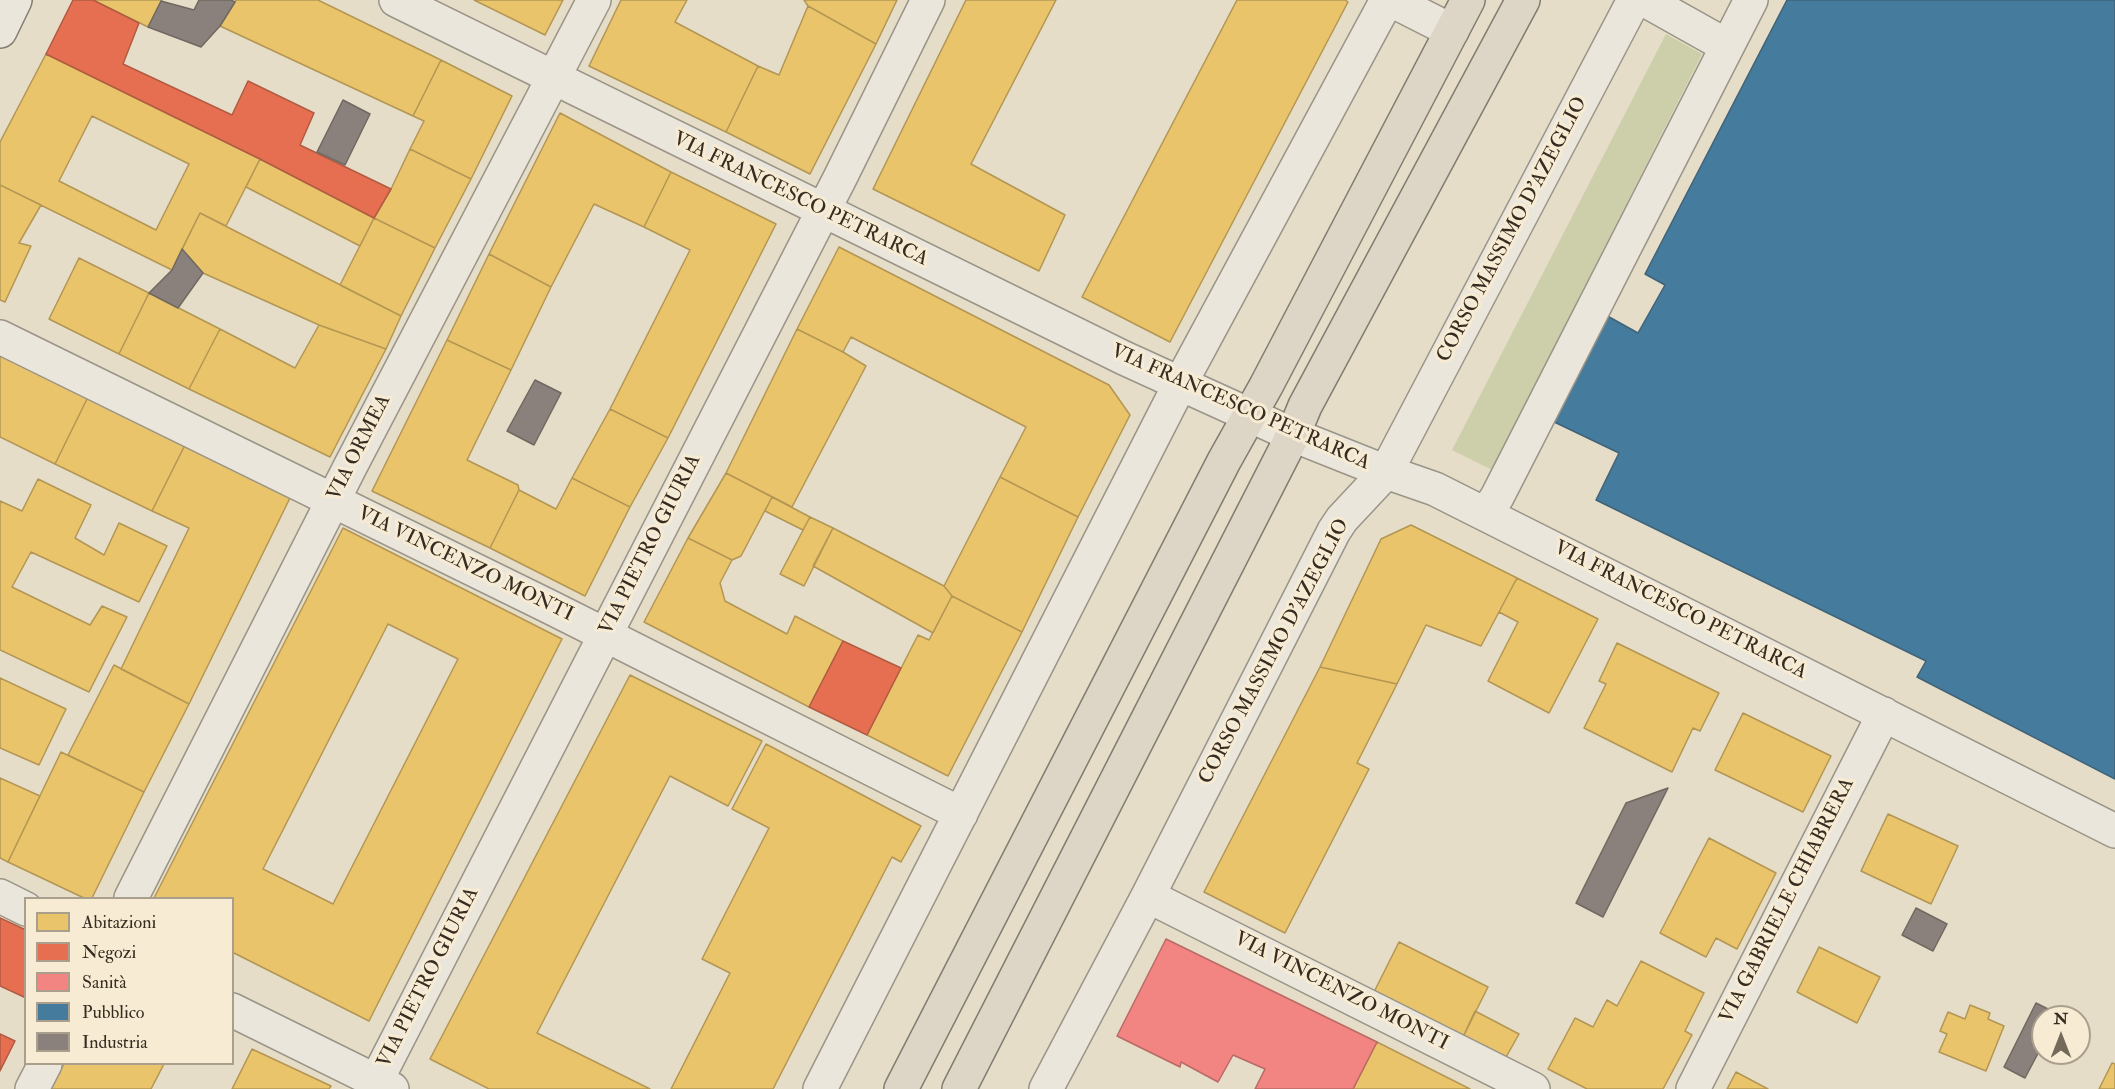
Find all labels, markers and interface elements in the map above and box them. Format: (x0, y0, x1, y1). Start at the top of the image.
street label: CORSO MASSIMO D'AZEGLIO (1433, 93, 1593, 367)
street label: VIA FRANCESCO PETRARCA (669, 128, 931, 272)
street label: VIA FRANCESCO PETRARCA (1107, 340, 1373, 476)
street label: VIA ORMEA (323, 391, 397, 505)
street label: VIA PIETRO GIURIA (595, 451, 707, 639)
street label: VIA VINCENZO MONTI (353, 502, 577, 628)
street label: CORSO MASSIMO D'AZEGLIO (1195, 515, 1355, 789)
street label: VIA FRANCESCO PETRARCA (1549, 537, 1811, 685)
street label: VIA GABRIELE CHIABRERA (1716, 774, 1860, 1028)
street label: VIA PIETRO GIURIA (373, 884, 485, 1072)
legend (24, 897, 234, 1065)
text: Abitazioni (82, 911, 156, 934)
street label: VIA VINCENZO MONTI (1230, 927, 1452, 1057)
text: Negozi (82, 941, 136, 964)
text: Sanità (82, 971, 127, 994)
text: Pubblico (82, 1001, 145, 1024)
north arrow (2031, 1005, 2091, 1065)
text: N (2054, 1009, 2068, 1029)
text: Industria (82, 1031, 148, 1054)

